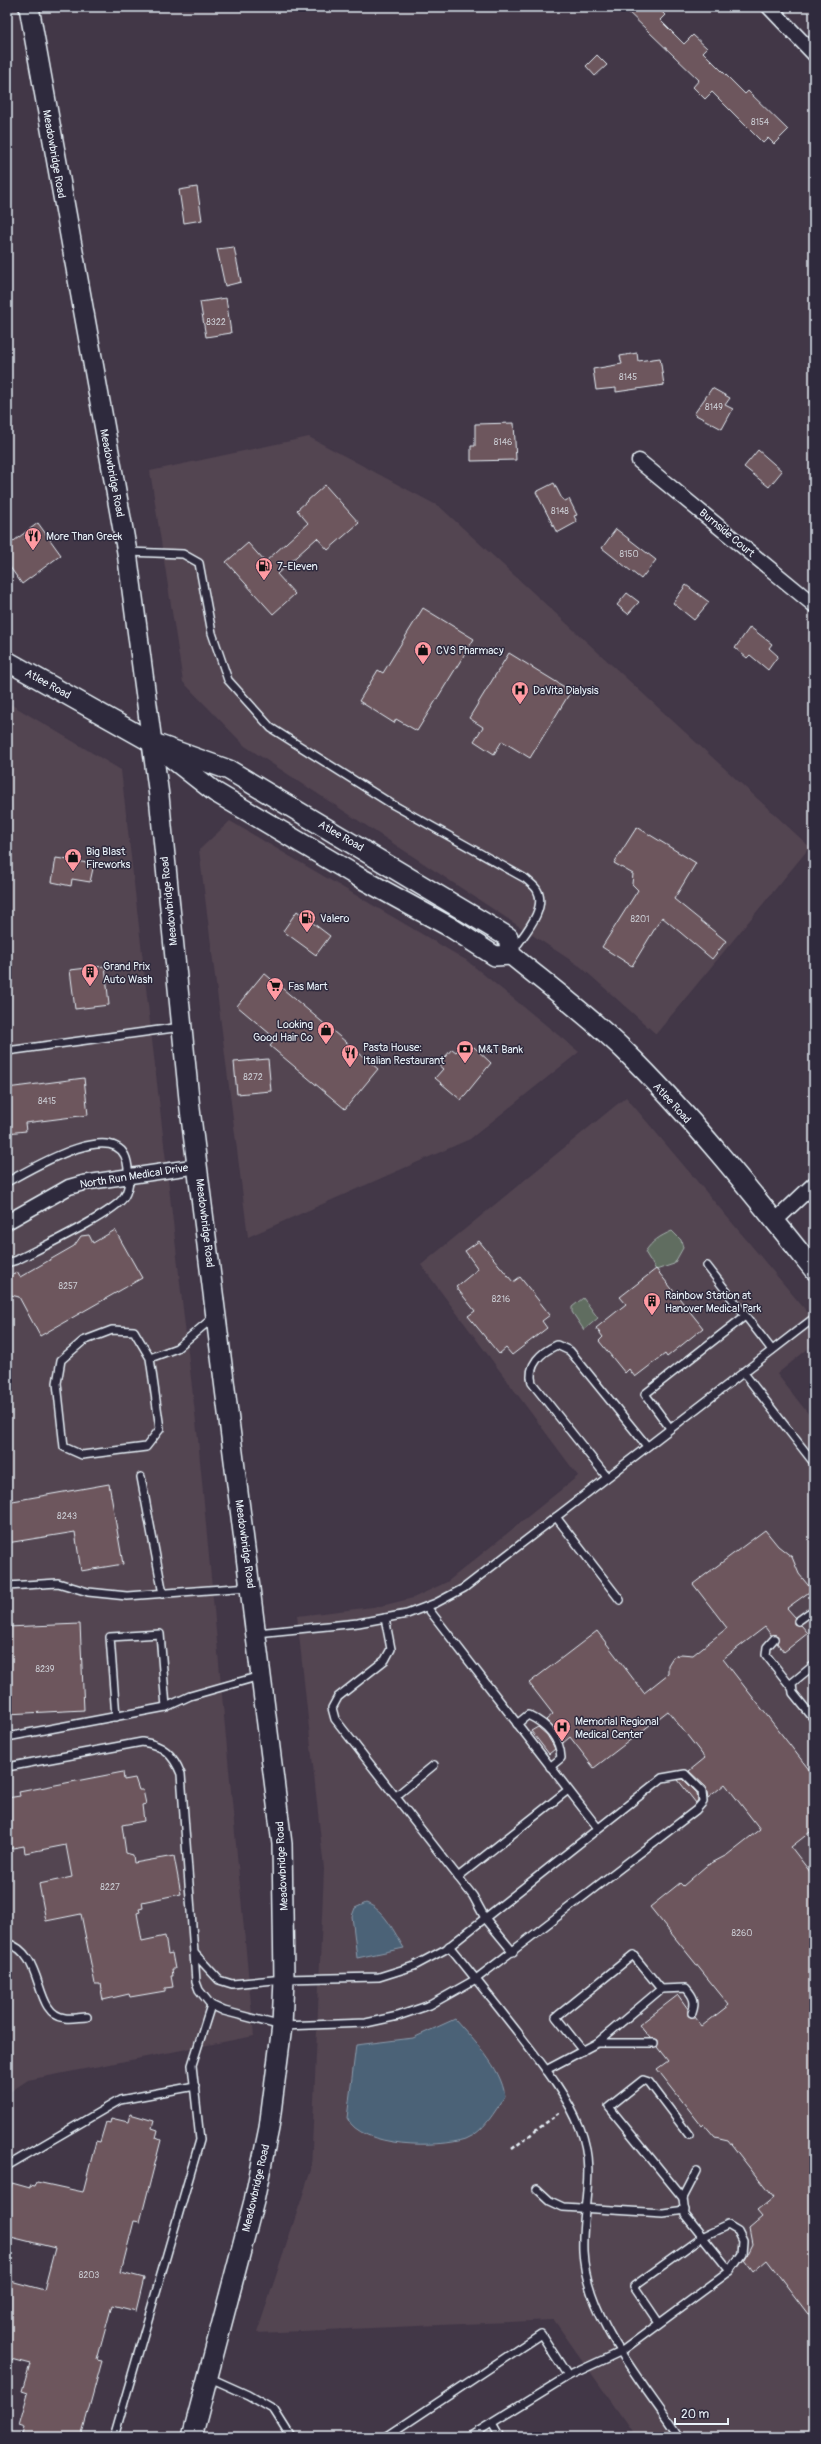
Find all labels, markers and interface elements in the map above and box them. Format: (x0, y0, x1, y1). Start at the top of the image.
street label: Meadowbridge Road (40, 109, 68, 199)
house number: 8154 (751, 117, 770, 128)
house number: 8322 (206, 317, 226, 328)
house number: 8145 (619, 372, 637, 383)
house number: 8149 (705, 402, 723, 413)
street label: Meadowbridge Road (97, 428, 127, 518)
house number: 8146 (494, 437, 512, 448)
house number: 8148 (551, 506, 569, 517)
street label: Burnside Court (697, 506, 758, 560)
restaurant icon: More Than Greek (23, 526, 43, 551)
place label: More Than Greek (46, 530, 123, 543)
house number: 8150 (619, 549, 639, 560)
fuel station icon: 7-Eleven (254, 556, 274, 581)
place label: 7-Eleven (277, 560, 318, 573)
shop icon: CVS Pharmacy (413, 640, 433, 665)
place label: CVS Pharmacy (436, 644, 504, 657)
street label: Atlee Road (23, 666, 73, 702)
hospital icon: DaVita Dialysis (510, 680, 530, 705)
place label: DaVita Dialysis (533, 684, 599, 697)
street label: Atlee Road (316, 818, 366, 854)
place label: Big Blast Fireworks (86, 845, 131, 871)
shop icon: Big Blast Fireworks (63, 847, 83, 872)
street label: Meadowbridge Road (158, 856, 180, 946)
fuel station icon: Valero (297, 908, 317, 933)
place label: Valero (320, 912, 349, 925)
house number: 8201 (630, 914, 650, 925)
place label: Grand Prix Auto Wash (103, 960, 153, 986)
building icon: Grand Prix Auto Wash (80, 962, 100, 987)
supermarket icon: Fas Mart (265, 976, 285, 1001)
place label: Fas Mart (288, 980, 328, 993)
place label: Looking Good Hair Co (253, 1018, 313, 1044)
shop icon: Looking Good Hair Co (316, 1020, 336, 1045)
bank icon: M&T Bank (455, 1039, 475, 1064)
place label: Pasta House: Italian Restaurant (363, 1041, 445, 1067)
restaurant icon: Pasta House: Italian Restaurant (340, 1043, 360, 1068)
place label: M&T Bank (478, 1043, 524, 1056)
house number: 8272 (243, 1072, 263, 1083)
street label: Atlee Road (650, 1080, 694, 1126)
house number: 8415 (38, 1096, 56, 1107)
street label: North Run Medical Drive (79, 1161, 190, 1191)
street label: Meadowbridge Road (193, 1178, 217, 1268)
house number: 8257 (58, 1281, 78, 1292)
place label: Rainbow Station at Hanover Medical Park (665, 1289, 762, 1315)
building icon: Rainbow Station at Hanover Medical Park (642, 1291, 662, 1316)
house number: 8216 (492, 1294, 510, 1305)
street label: Meadowbridge Road (232, 1499, 258, 1589)
house number: 8243 (57, 1511, 77, 1522)
house number: 8239 (36, 1664, 55, 1675)
place label: Memorial Regional Medical Center (575, 1715, 659, 1741)
hospital icon: Memorial Regional Medical Center (552, 1717, 572, 1742)
street label: Meadowbridge Road (273, 1821, 291, 1911)
house number: 8227 (100, 1882, 120, 1893)
house number: 8260 (732, 1928, 752, 1939)
street label: Meadowbridge Road (240, 2143, 272, 2233)
house number: 8203 (79, 2270, 99, 2281)
scale bar (675, 2400, 728, 2426)
text: 20 m (681, 2407, 710, 2422)

